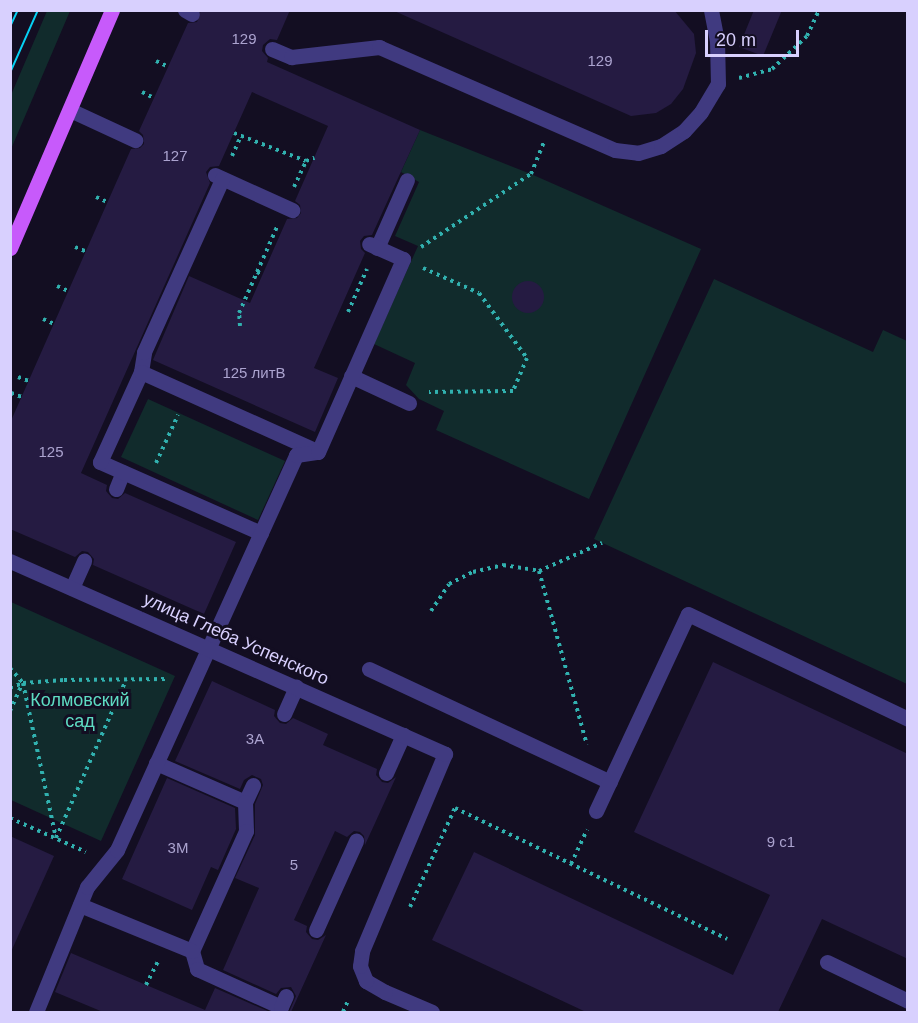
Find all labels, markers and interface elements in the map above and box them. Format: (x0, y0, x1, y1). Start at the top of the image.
scale bar (708, 18, 802, 56)
house number: 129 (231, 30, 257, 48)
text: 20 m (716, 30, 756, 50)
house number: 129 (587, 52, 613, 70)
house number: 127 (162, 147, 188, 165)
house number: 125 литВ (222, 364, 286, 382)
house number: 125 (38, 443, 64, 461)
street label: улица Глеба Успенского (140, 588, 332, 690)
park label: Колмовский сад (30, 690, 130, 732)
house number: 3А (246, 730, 264, 748)
house number: 9 с1 (767, 833, 795, 851)
house number: 3М (168, 839, 188, 857)
house number: 5 (290, 856, 298, 874)

